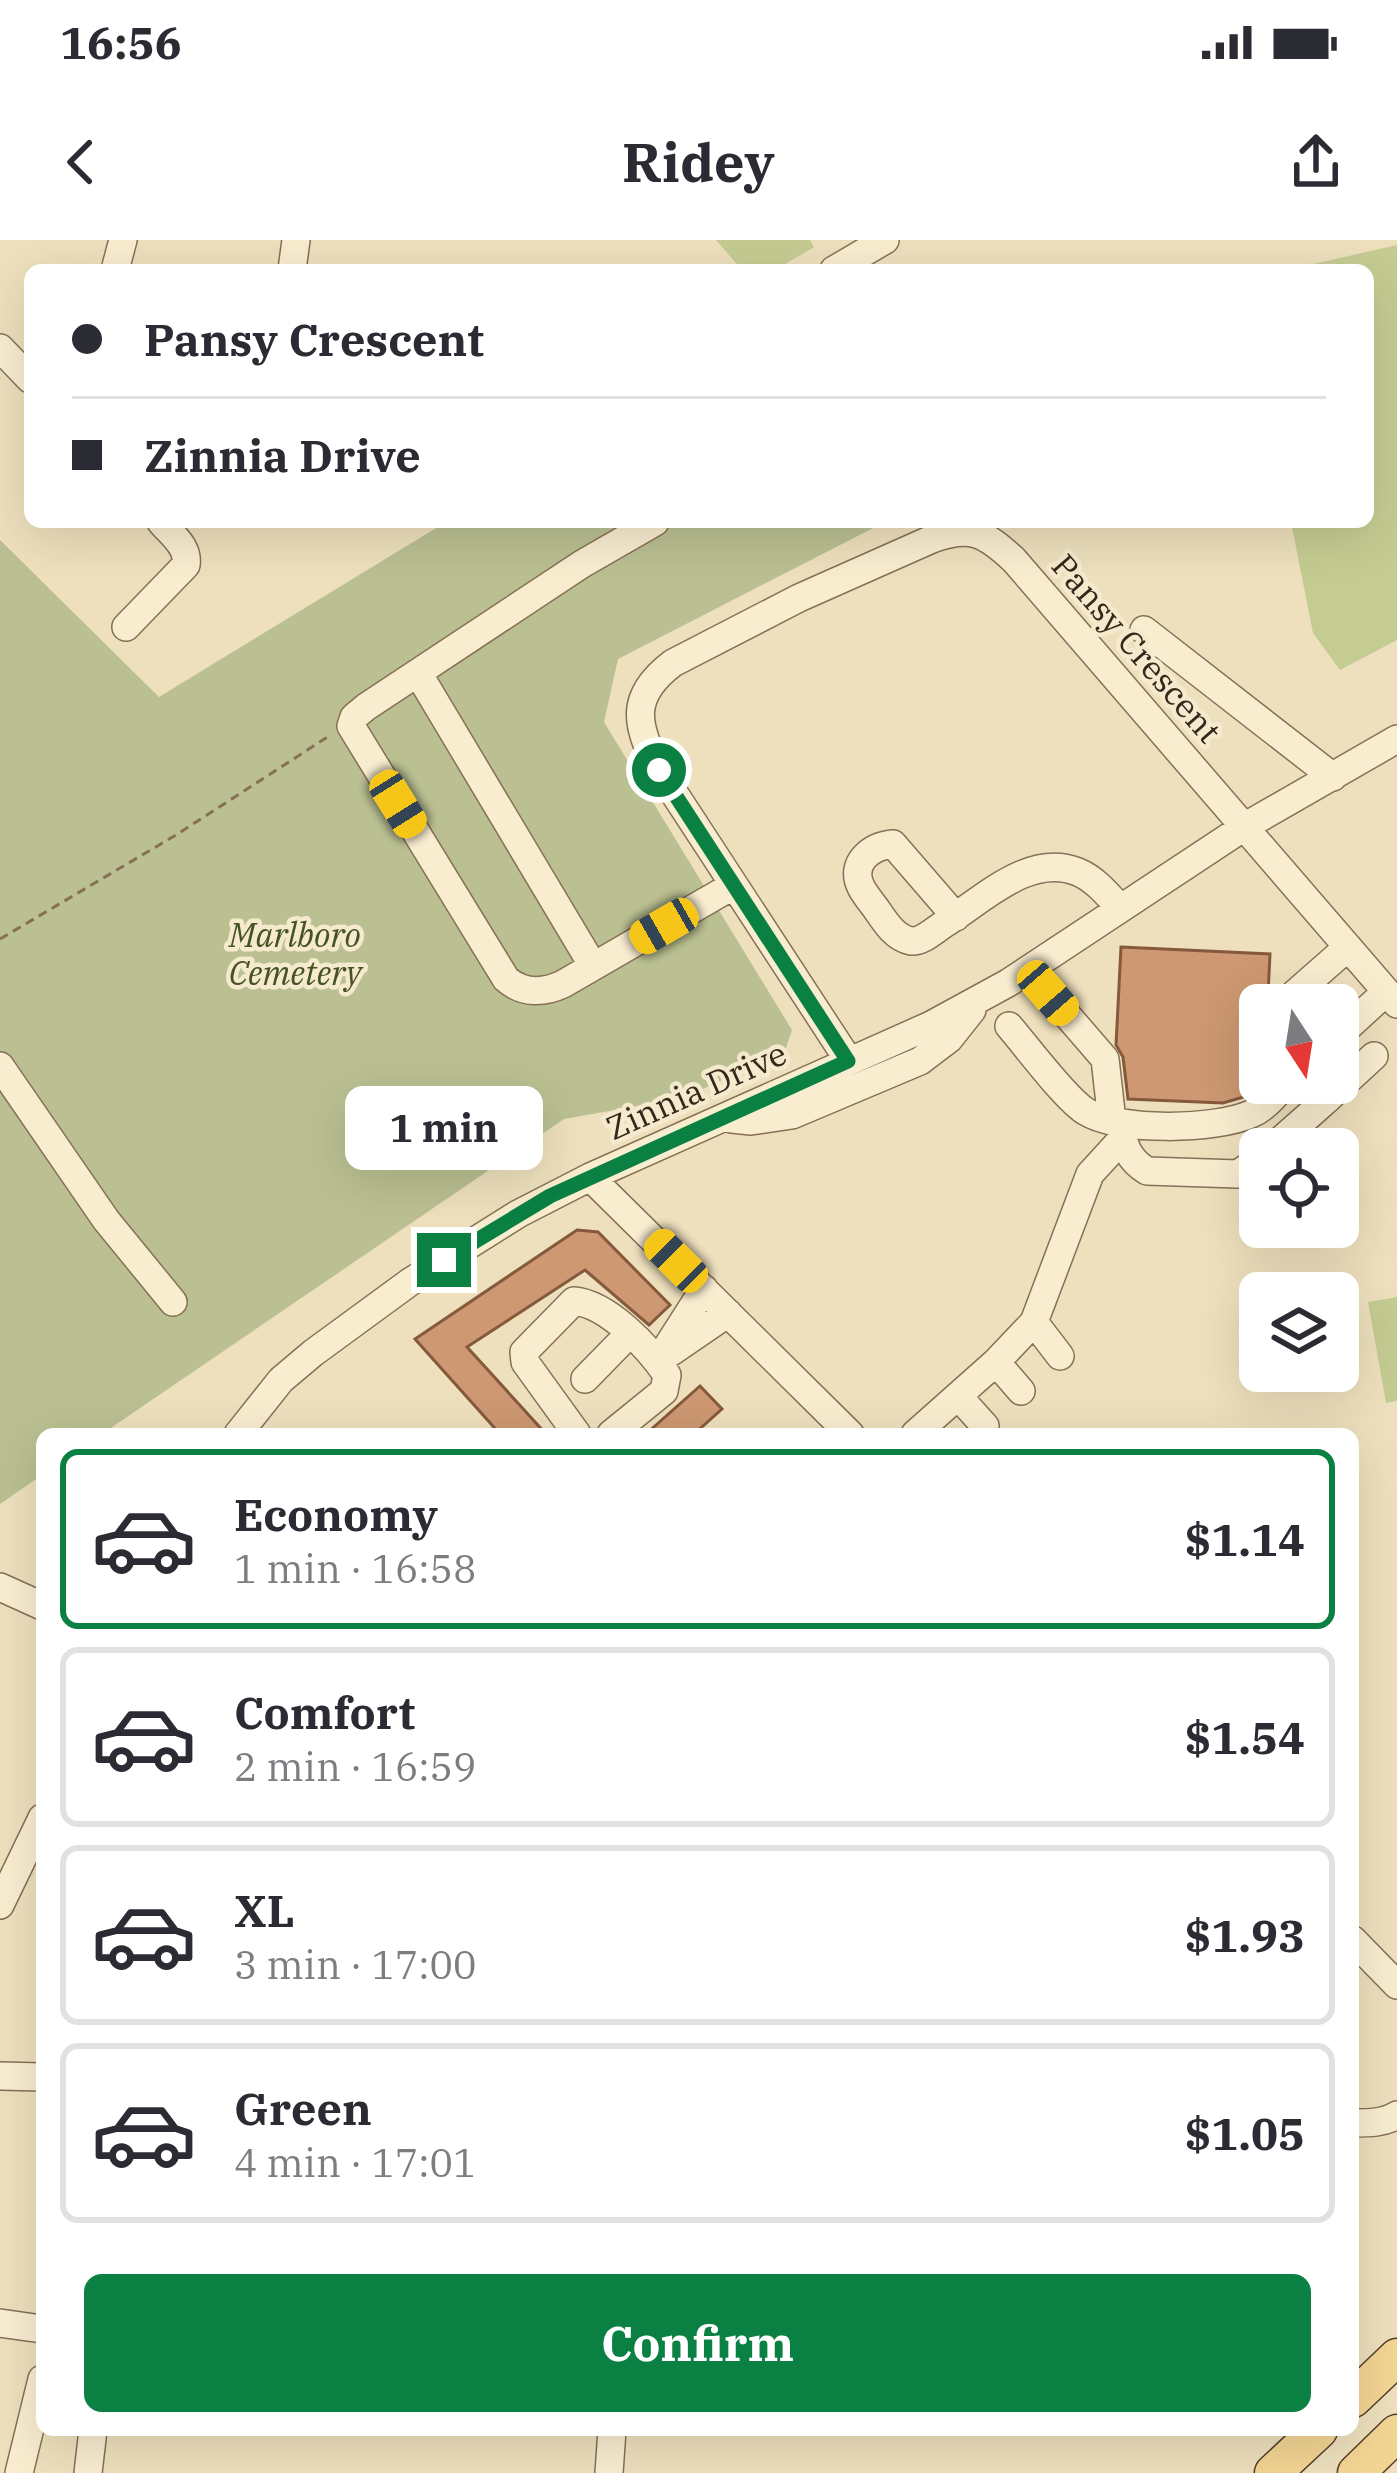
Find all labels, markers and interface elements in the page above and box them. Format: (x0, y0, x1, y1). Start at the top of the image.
text: 16:56 (60, 13, 182, 71)
text: Ridey (622, 127, 775, 197)
icon: back (48, 129, 114, 195)
icon: share (1283, 129, 1349, 195)
text: Pansy Crescent (144, 310, 484, 368)
text: Zinnia Drive (144, 426, 421, 484)
street label: Pansy Crescent (1043, 544, 1231, 752)
route start (632, 743, 686, 797)
car (364, 764, 432, 844)
car (624, 892, 704, 960)
park label: Marlboro Cemetery (228, 913, 364, 994)
car (1011, 954, 1085, 1032)
north arrow (1239, 984, 1359, 1104)
map controls (1239, 984, 1359, 1392)
street label: Zinnia Drive (599, 1031, 793, 1149)
callout: 1 min (345, 1086, 543, 1170)
text: 1 min (389, 1102, 499, 1153)
button: locate (1239, 1128, 1359, 1248)
car (638, 1223, 714, 1299)
route end (417, 1233, 471, 1287)
button: layers (1239, 1272, 1359, 1392)
icon: car (90, 1485, 198, 1593)
text: Economy (234, 1485, 438, 1543)
text: $1.14 (1185, 1510, 1305, 1568)
text: 1 min · 16:58 (234, 1543, 476, 1594)
icon: car (90, 1683, 198, 1791)
text: Comfort (234, 1683, 415, 1741)
text: $1.54 (1185, 1708, 1305, 1766)
text: 2 min · 16:59 (234, 1741, 476, 1792)
icon: car (90, 1881, 198, 1989)
text: XL (234, 1881, 295, 1939)
text: $1.93 (1185, 1906, 1305, 1964)
text: 3 min · 17:00 (234, 1939, 476, 1990)
icon: car (90, 2079, 198, 2187)
text: Green (234, 2079, 372, 2137)
text: $1.05 (1185, 2104, 1305, 2162)
text: 4 min · 17:01 (234, 2137, 476, 2188)
button: Confirm (84, 2274, 1311, 2412)

